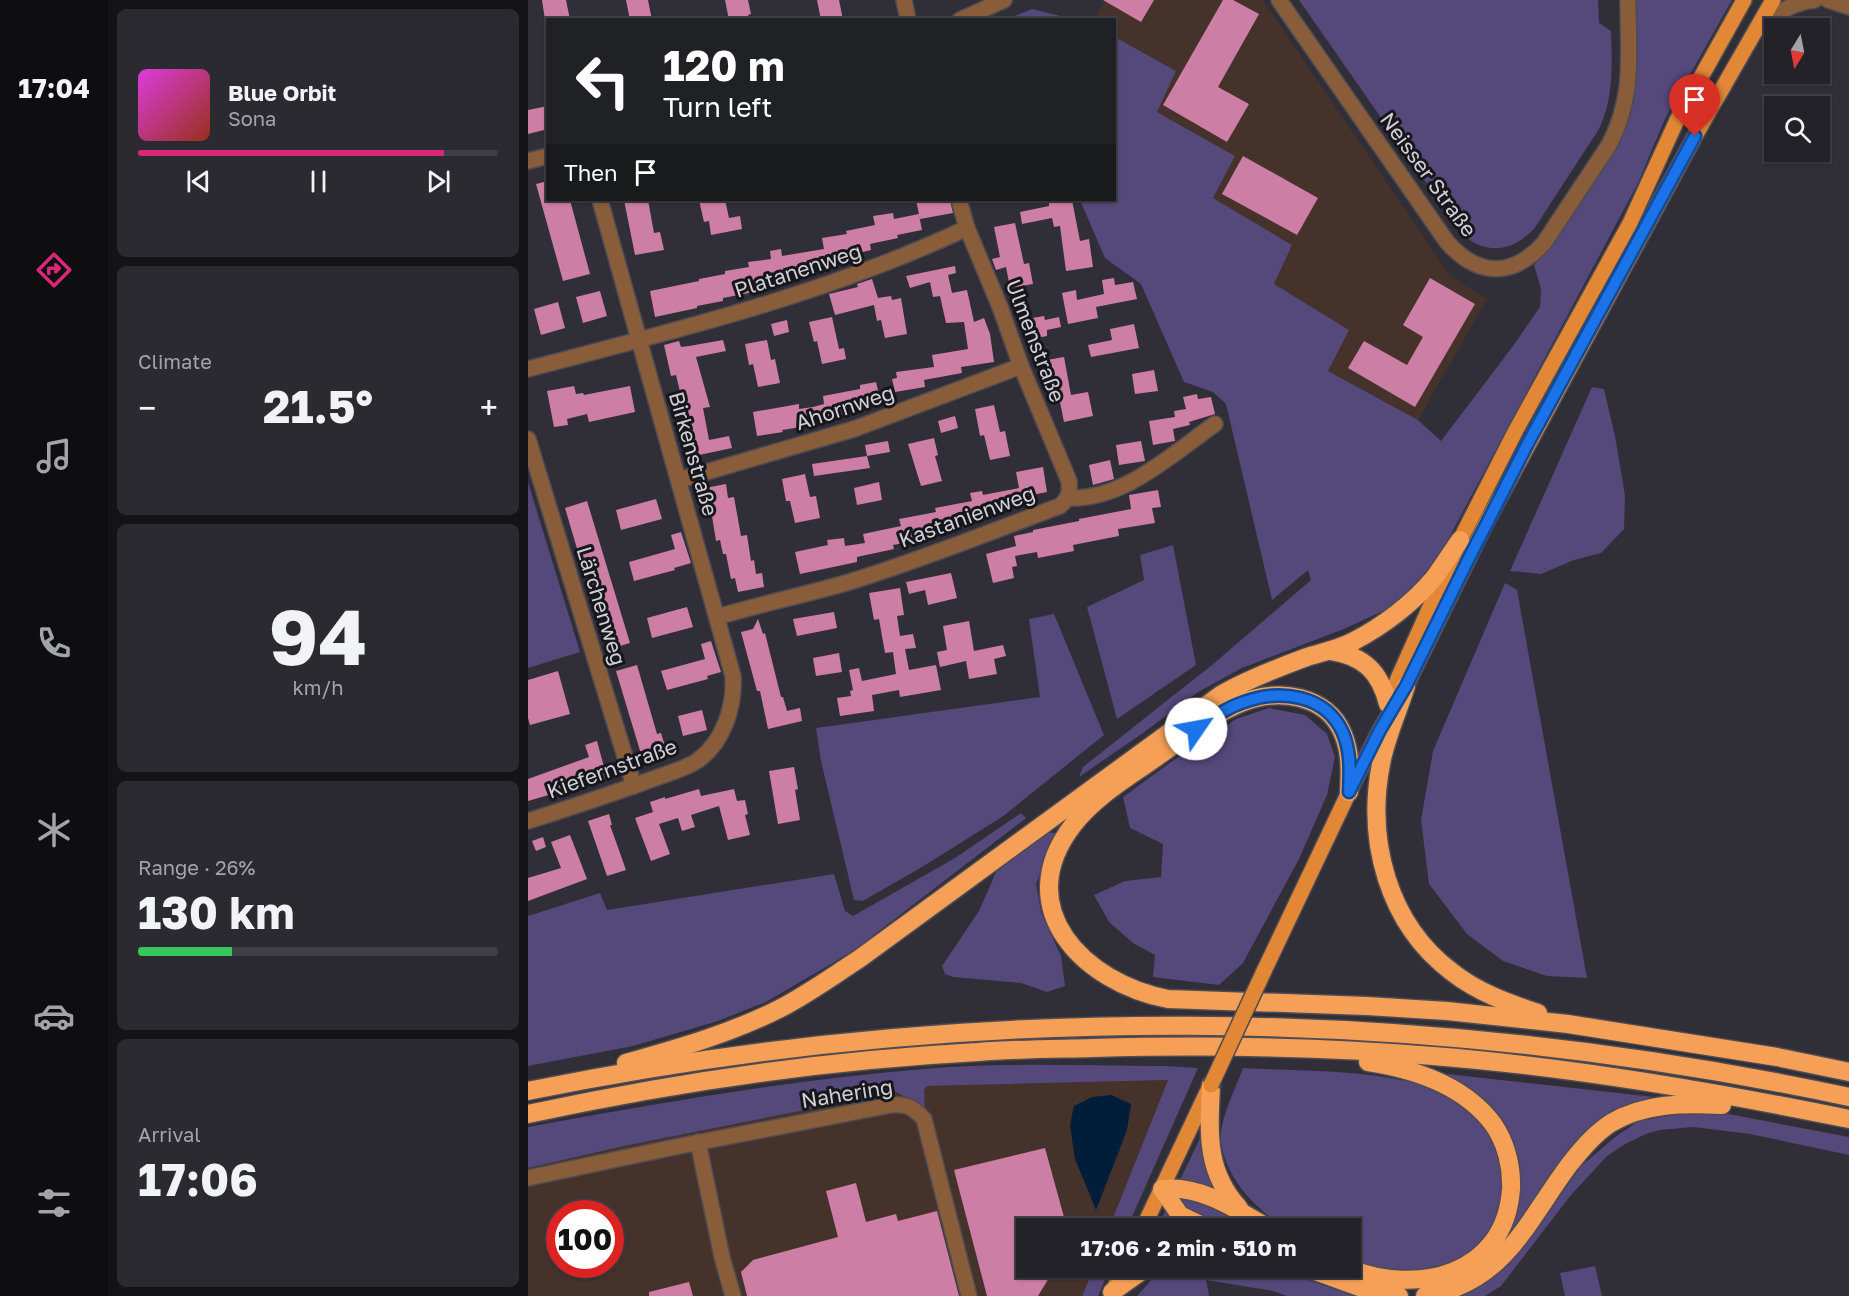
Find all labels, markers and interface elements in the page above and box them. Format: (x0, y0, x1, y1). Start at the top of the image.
north arrow (1764, 18, 1830, 84)
map controls (1764, 18, 1830, 162)
text: 120 m (663, 40, 785, 90)
icon: left (564, 42, 642, 120)
text: 17:04 (18, 72, 90, 104)
pin (1669, 74, 1720, 136)
text: Blue Orbit (228, 79, 336, 106)
icon: arrive (1678, 83, 1711, 116)
text: Turn left (663, 91, 772, 123)
button: search (1764, 96, 1830, 162)
text: Sona (228, 106, 276, 130)
street label: Neisser Straße (1375, 107, 1483, 242)
icon: arrive (629, 156, 662, 189)
text: Then (564, 159, 617, 186)
icon: previous (182, 165, 215, 198)
icon: pause (302, 165, 335, 198)
icon: next (422, 165, 455, 198)
street label: Platanenweg (731, 237, 865, 303)
icon: directions (33, 249, 75, 291)
street label: Ulmenstraße (1001, 276, 1071, 406)
text: Climate (138, 349, 212, 373)
text: 21.5° (263, 379, 373, 433)
street label: Ahornweg (792, 379, 897, 435)
text: − (138, 388, 156, 427)
text: + (480, 388, 498, 427)
street label: Birkenstraße (664, 389, 724, 519)
icon: music (33, 435, 75, 477)
street label: Kastanienweg (895, 479, 1038, 553)
street label: Lärchenweg (572, 543, 632, 668)
text: 94 (269, 589, 367, 682)
icon: phone (33, 622, 75, 664)
text: km/h (293, 675, 343, 699)
position arrow (1164, 697, 1228, 761)
street label: Kiefernstraße (543, 732, 680, 804)
icon: climate (33, 809, 75, 851)
text: Range · 26% (138, 855, 255, 879)
text: 130 km (138, 885, 295, 939)
icon: car (33, 995, 75, 1037)
street label: Nahering (799, 1073, 895, 1113)
text: Arrival (138, 1122, 201, 1146)
text: 17:06 (138, 1152, 258, 1206)
icon: filters (33, 1182, 75, 1224)
speed limit sign: 100 (546, 1200, 624, 1278)
text: 17:06 · 2 min · 510 m (1080, 1234, 1297, 1261)

